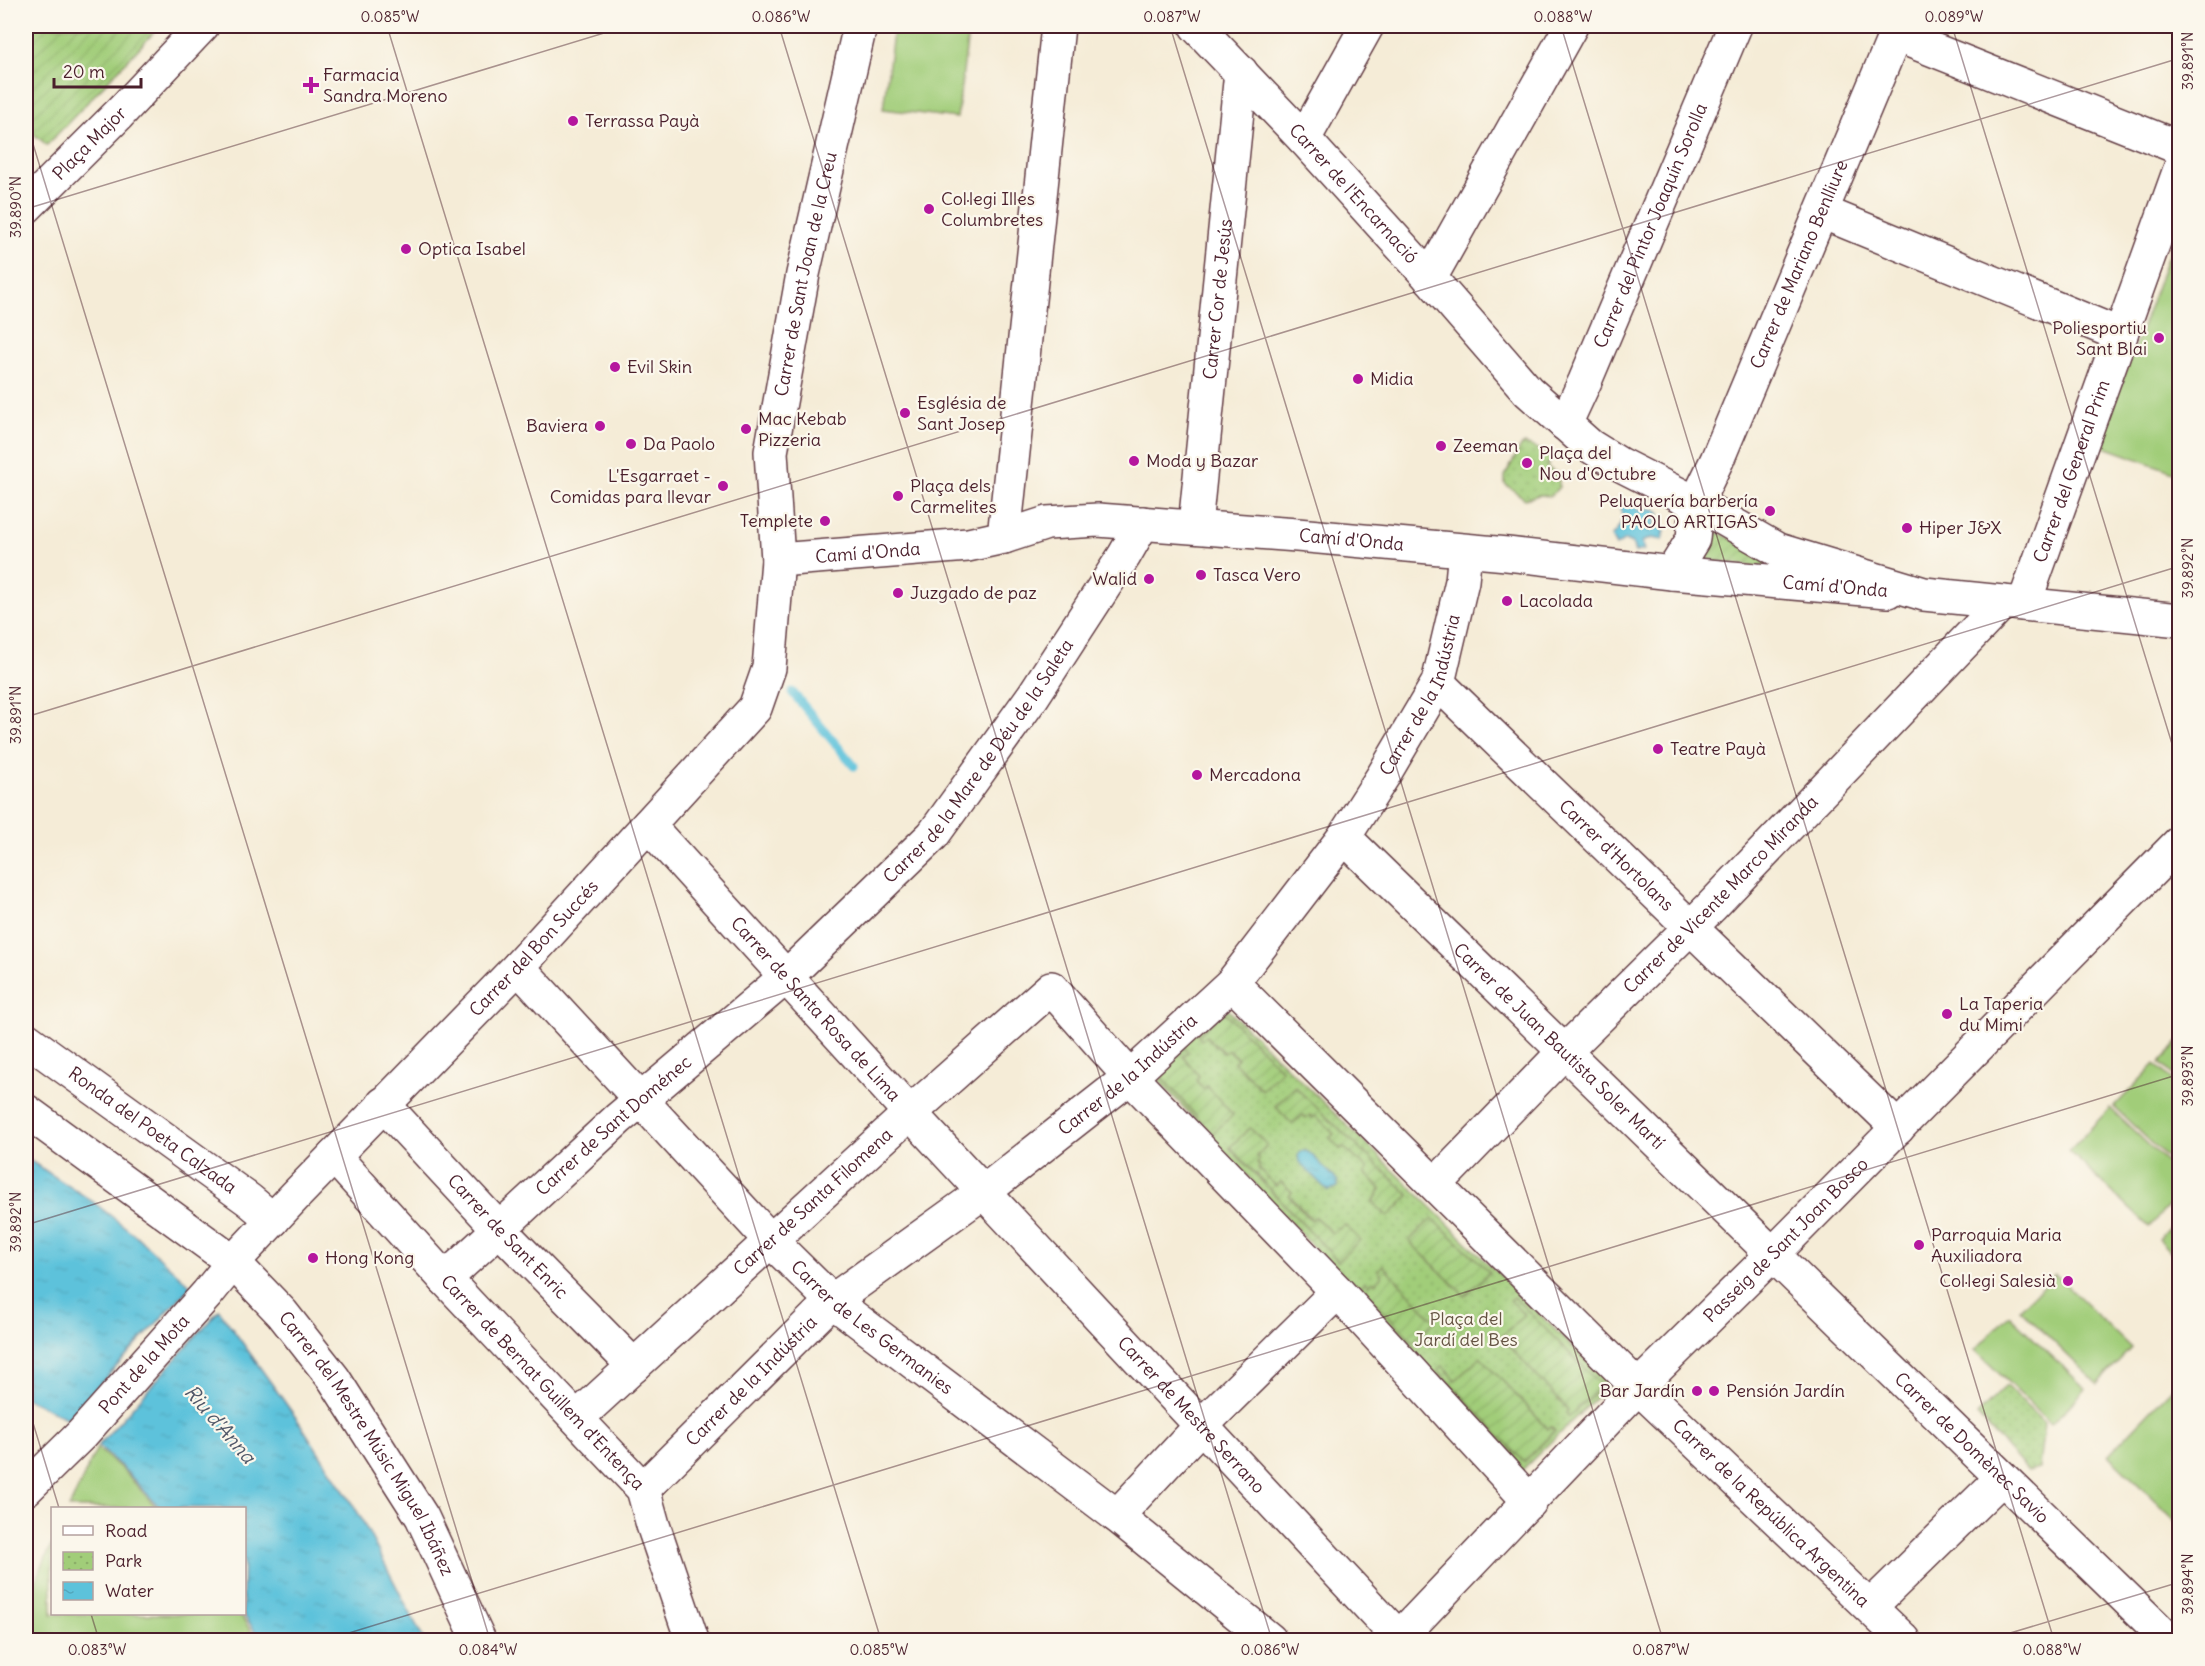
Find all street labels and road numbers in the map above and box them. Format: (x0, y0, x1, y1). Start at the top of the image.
street label: Carrer del Pintor Joaquín Sorolla (1588, 100, 1712, 351)
street label: Plaça Major (48, 101, 132, 185)
street label: Carrer de l'Encarnació (1284, 119, 1423, 268)
street label: Carrer de Sant Joan de la Creu (769, 149, 842, 398)
street label: Carrer de Mariano Benlliure (1745, 156, 1853, 372)
street label: Carrer Cor de Jesús (1198, 218, 1237, 380)
street label: Carrer del General Prim (2028, 376, 2115, 566)
street label: Camí d'Onda (1298, 523, 1405, 556)
street label: Camí d'Onda (814, 537, 921, 568)
street label: Camí d'Onda (1782, 570, 1889, 602)
street label: Carrer de la Indústria (1374, 612, 1465, 779)
street label: Carrer de la Mare de Déu de la Saleta (878, 635, 1078, 888)
street label: Carrer de Vicente Marco Miranda (1618, 790, 1823, 998)
street label: Carrer d'Hortolans (1554, 794, 1679, 916)
street label: Carrer del Bon Succés (464, 875, 603, 1021)
street label: Carrer de Santa Rosa de Lima (726, 912, 906, 1106)
street label: Carrer de Juan Bautista Soler Martí (1449, 938, 1670, 1154)
street label: Carrer de la Indústria (1053, 1009, 1202, 1140)
street label: Carrer de Sant Doménec (531, 1050, 696, 1200)
street label: Ronda del Poeta Calzada (64, 1061, 241, 1198)
street label: Carrer de Santa Filomena (728, 1123, 897, 1280)
street label: Passeig de Sant Joan Bosco (1698, 1152, 1873, 1327)
street label: Carrer de Sant Enric (443, 1169, 573, 1303)
street label: Carrer de Les Germanies (786, 1255, 958, 1399)
street label: Carrer de Bernat Guillem d'Entença (436, 1270, 650, 1495)
street label: Carrer del Mestre Músic Miguel Ibáñez (274, 1306, 460, 1579)
street label: Pont de la Mota (94, 1310, 194, 1418)
street label: Carrer de la Indústria (681, 1311, 822, 1451)
street label: Carrer de Mestre Serrano (1113, 1331, 1270, 1498)
street label: Carrer de Domènec Savio (1890, 1367, 2054, 1528)
street label: Carrer de la República Argentina (1668, 1414, 1874, 1612)

